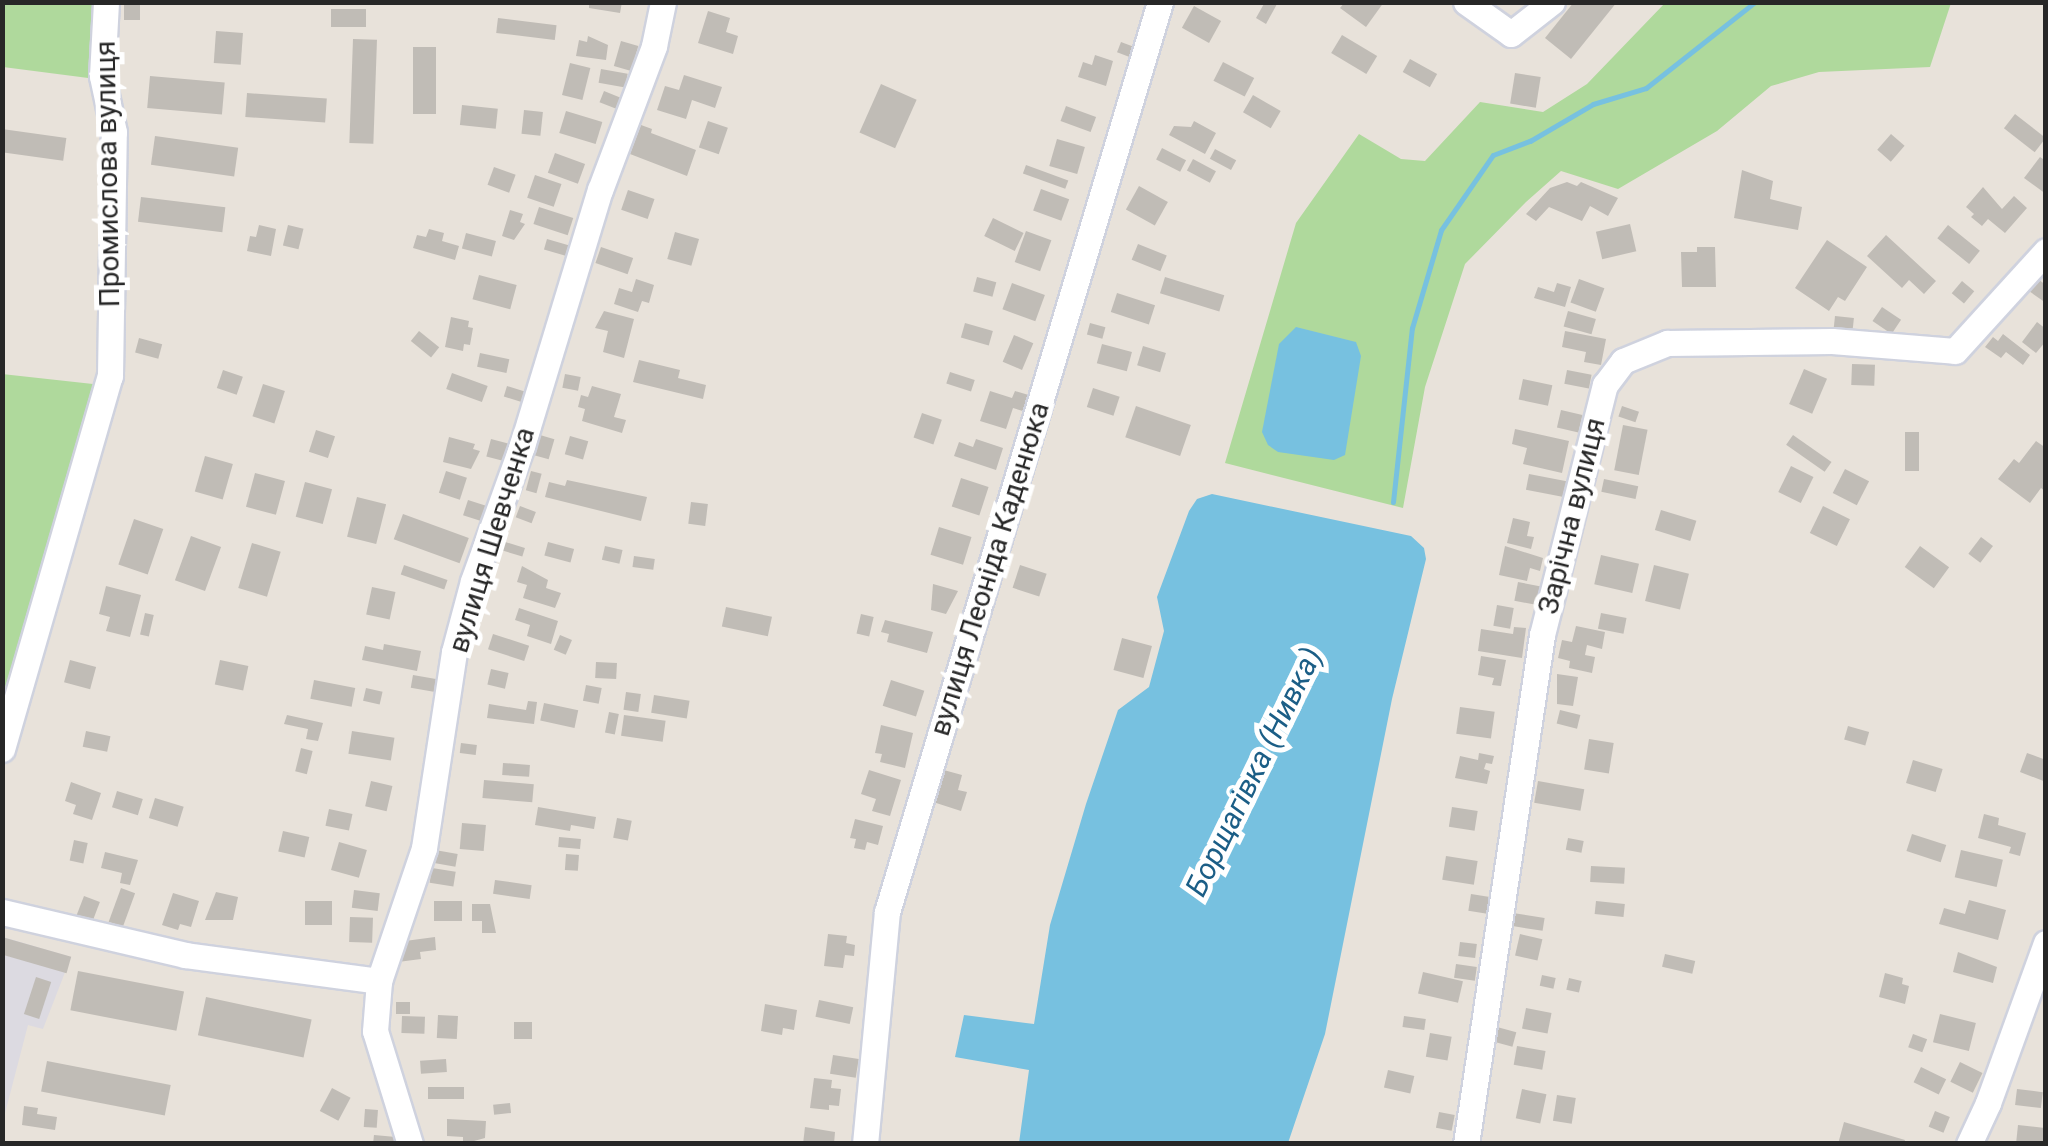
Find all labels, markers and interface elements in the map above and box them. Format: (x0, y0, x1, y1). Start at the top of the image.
street label: Промислова вулиця (89, 40, 127, 308)
street label: вулиця Леоніда Каденюка (923, 398, 1057, 740)
street label: Зарічна вулиця (1531, 414, 1613, 618)
street label: вулиця Шевченка (442, 423, 542, 657)
water label: Борщагівка (Нивка) (1178, 642, 1330, 902)

